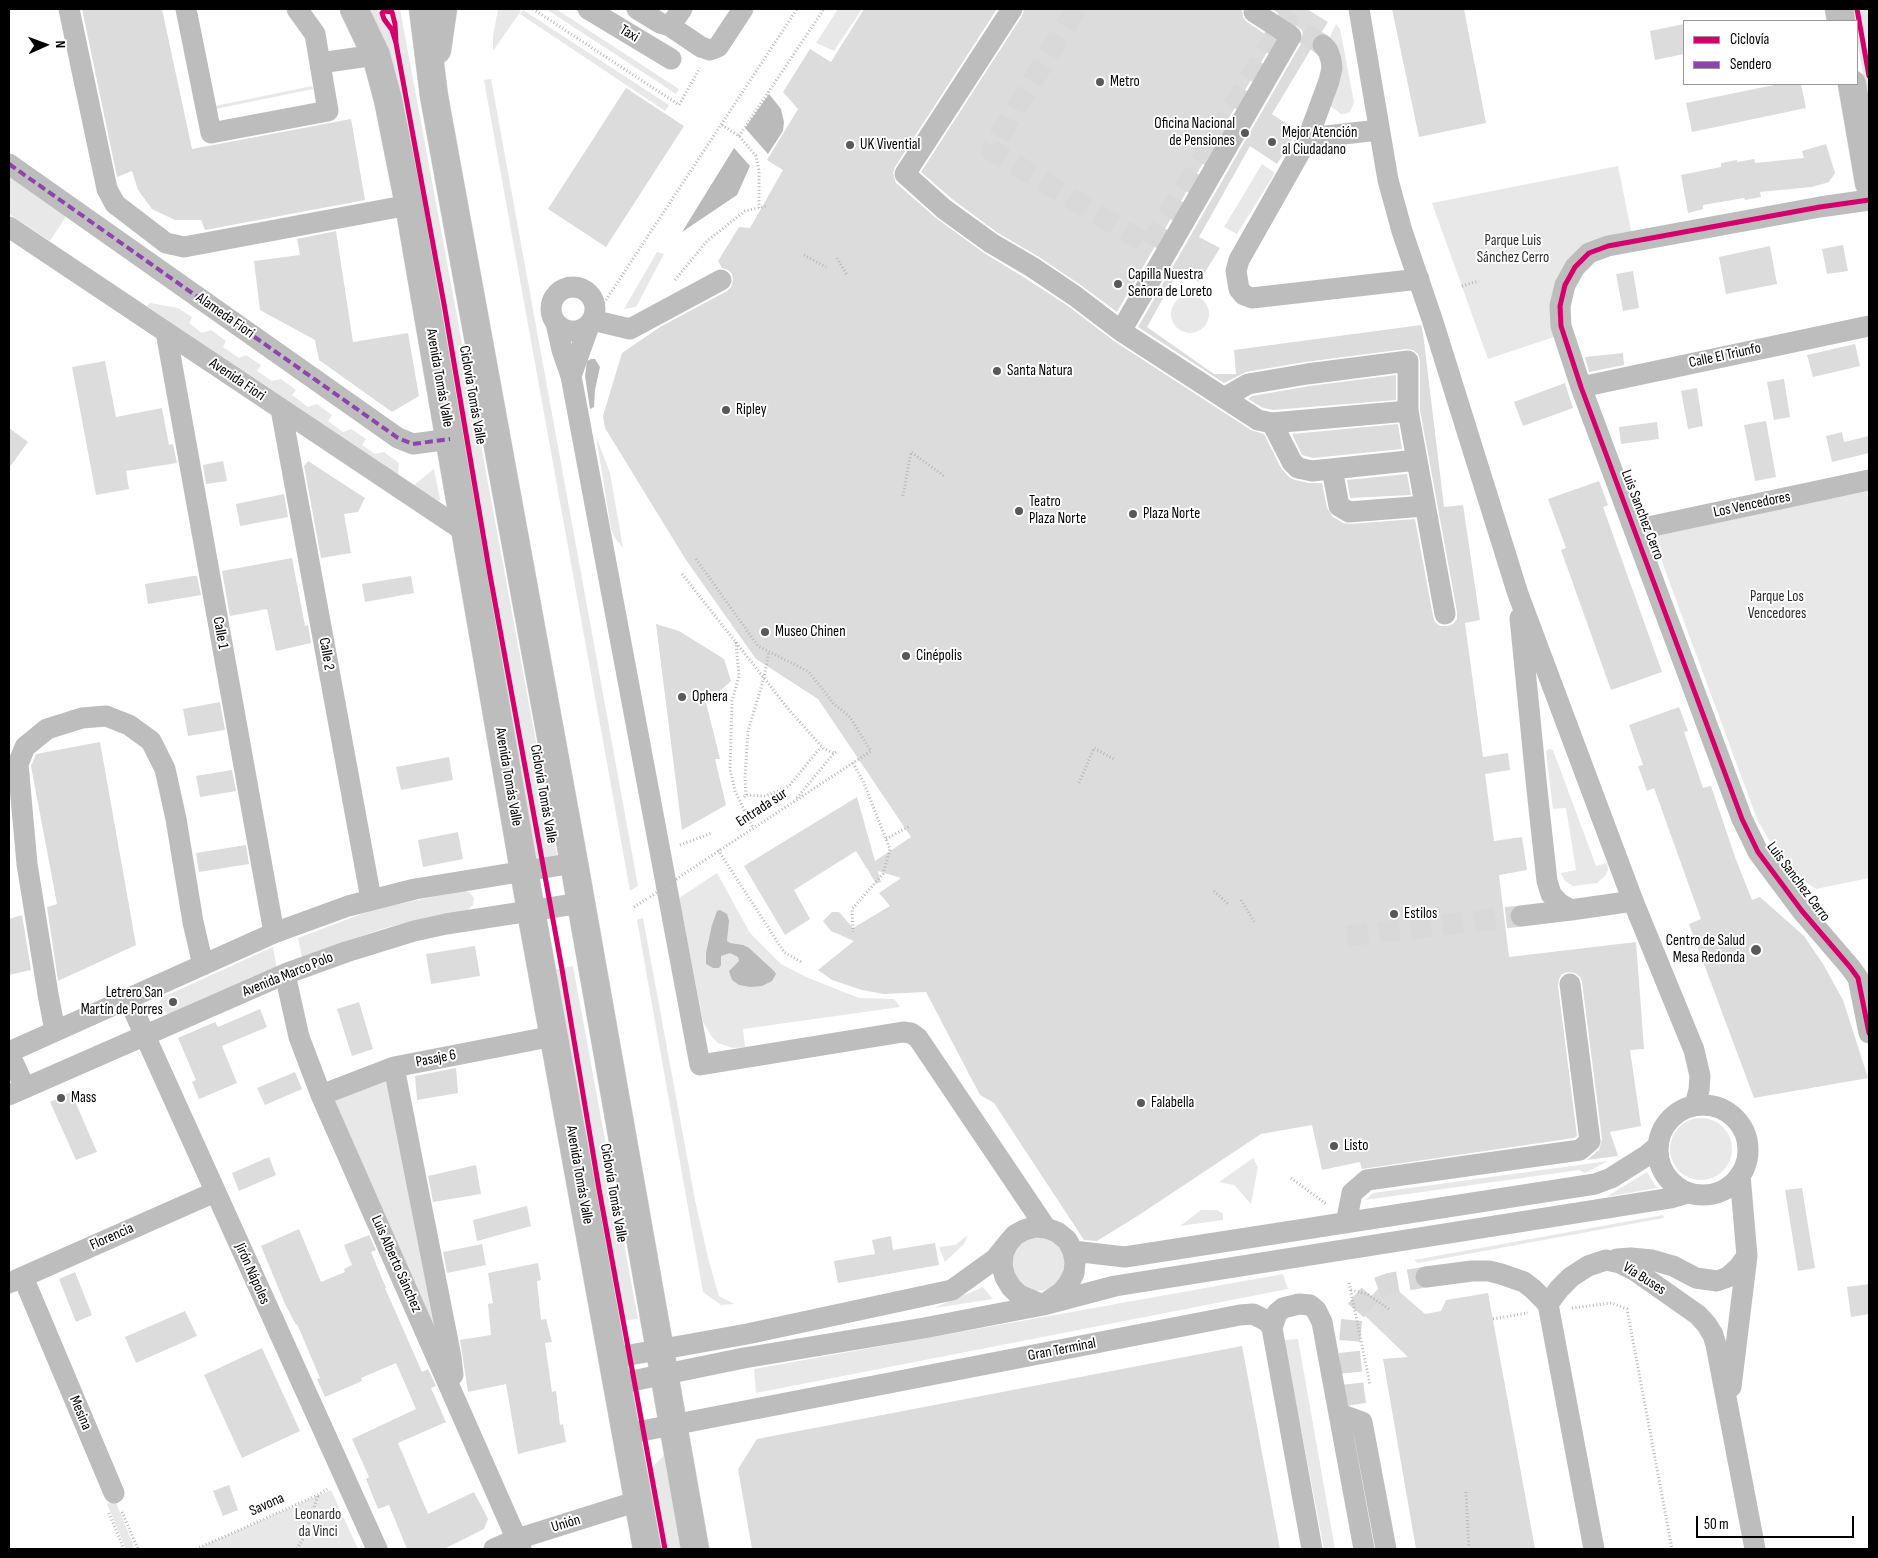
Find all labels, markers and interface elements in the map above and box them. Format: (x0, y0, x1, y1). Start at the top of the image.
north arrow (20, 20, 70, 70)
legend (1683, 20, 1858, 85)
street label: Taxi (616, 21, 642, 47)
text: Ciclovía (1730, 30, 1769, 49)
text: N (52, 40, 69, 48)
text: Sendero (1730, 55, 1771, 74)
place label: Metro (1110, 73, 1140, 91)
marker: Metro (1094, 76, 1106, 88)
place label: Oficina Nacional de Pensiones (1154, 115, 1235, 150)
place label: Mejor Atención al Ciudadano (1282, 124, 1357, 159)
marker: Oficina Nacional de Pensiones (1239, 127, 1251, 139)
place label: UK Vivential (860, 136, 920, 154)
marker: Mejor Atención al Ciudadano (1266, 136, 1278, 148)
marker: UK Vivential (844, 139, 856, 151)
park label: Parque Luis Sánchez Cerro (1477, 232, 1549, 267)
place label: Capilla Nuestra Señora de Loreto (1128, 266, 1212, 301)
marker: Capilla Nuestra Señora de Loreto (1112, 278, 1124, 290)
street label: Alameda Fiori (192, 289, 258, 343)
street label: Avenida Tomás Valle (421, 327, 457, 429)
street label: Calle El Triunfo (1687, 340, 1763, 372)
street label: Ciclovía Tomás Valle (454, 344, 490, 446)
street label: Avenida Fiori (206, 355, 268, 405)
place label: Santa Natura (1007, 362, 1072, 380)
marker: Santa Natura (991, 365, 1003, 377)
place label: Ripley (736, 401, 766, 419)
marker: Ripley (720, 404, 732, 416)
street label: Luis Sanchez Cerro (1617, 467, 1667, 563)
street label: Los Vencedores (1712, 488, 1792, 522)
place label: Teatro Plaza Norte (1029, 493, 1086, 528)
marker: Teatro Plaza Norte (1013, 505, 1025, 517)
place label: Plaza Norte (1143, 505, 1200, 523)
marker: Plaza Norte (1127, 508, 1139, 520)
park label: Parque Los Vencedores (1748, 588, 1806, 623)
street label: Calle 1 (208, 616, 232, 650)
place label: Museo Chinen (775, 623, 846, 641)
marker: Museo Chinen (759, 626, 771, 638)
street label: Calle 2 (314, 636, 338, 672)
place label: Cinépolis (916, 647, 962, 665)
marker: Cinépolis (900, 650, 912, 662)
place label: Ophera (692, 688, 728, 706)
marker: Ophera (676, 691, 688, 703)
street label: Avenida Tomás Valle (490, 726, 526, 828)
street label: Ciclovía Tomás Valle (525, 743, 561, 845)
street label: Entrada sur (733, 785, 791, 831)
street label: Luis Sanchez Cerro (1762, 839, 1834, 925)
place label: Estilos (1404, 905, 1437, 923)
marker: Estilos (1388, 908, 1400, 920)
place label: Centro de Salud Mesa Redonda (1666, 932, 1745, 967)
marker: Centro de Salud Mesa Redonda (1749, 943, 1763, 957)
street label: Avenida Marco Polo (240, 949, 336, 1001)
place label: Letrero San Martín de Porres (81, 984, 163, 1019)
marker: Letrero San Martín de Porres (167, 996, 179, 1008)
street label: Pasaje 6 (414, 1046, 458, 1072)
place label: Mass (71, 1089, 96, 1107)
marker: Mass (55, 1092, 67, 1104)
place label: Falabella (1151, 1094, 1194, 1112)
marker: Falabella (1135, 1097, 1147, 1109)
street label: Avenida Tomás Valle (561, 1124, 597, 1226)
place label: Listo (1344, 1137, 1368, 1155)
marker: Listo (1328, 1140, 1340, 1152)
street label: Ciclovía Tomás Valle (595, 1142, 631, 1244)
street label: Luis Alberto Sánchez (367, 1213, 425, 1315)
street label: Florencia (87, 1219, 137, 1255)
street label: Jirón Nápoles (231, 1241, 273, 1307)
street label: Vía Buses (1619, 1259, 1669, 1299)
street label: Gran Terminal (1026, 1335, 1098, 1365)
street label: Mesina (65, 1393, 95, 1433)
street label: Savona (247, 1489, 287, 1521)
park label: Leonardo da Vinci (295, 1506, 341, 1541)
scale bar (1698, 1506, 1856, 1538)
street label: Unión (549, 1511, 583, 1537)
text: 50 m (1704, 1515, 1729, 1534)

